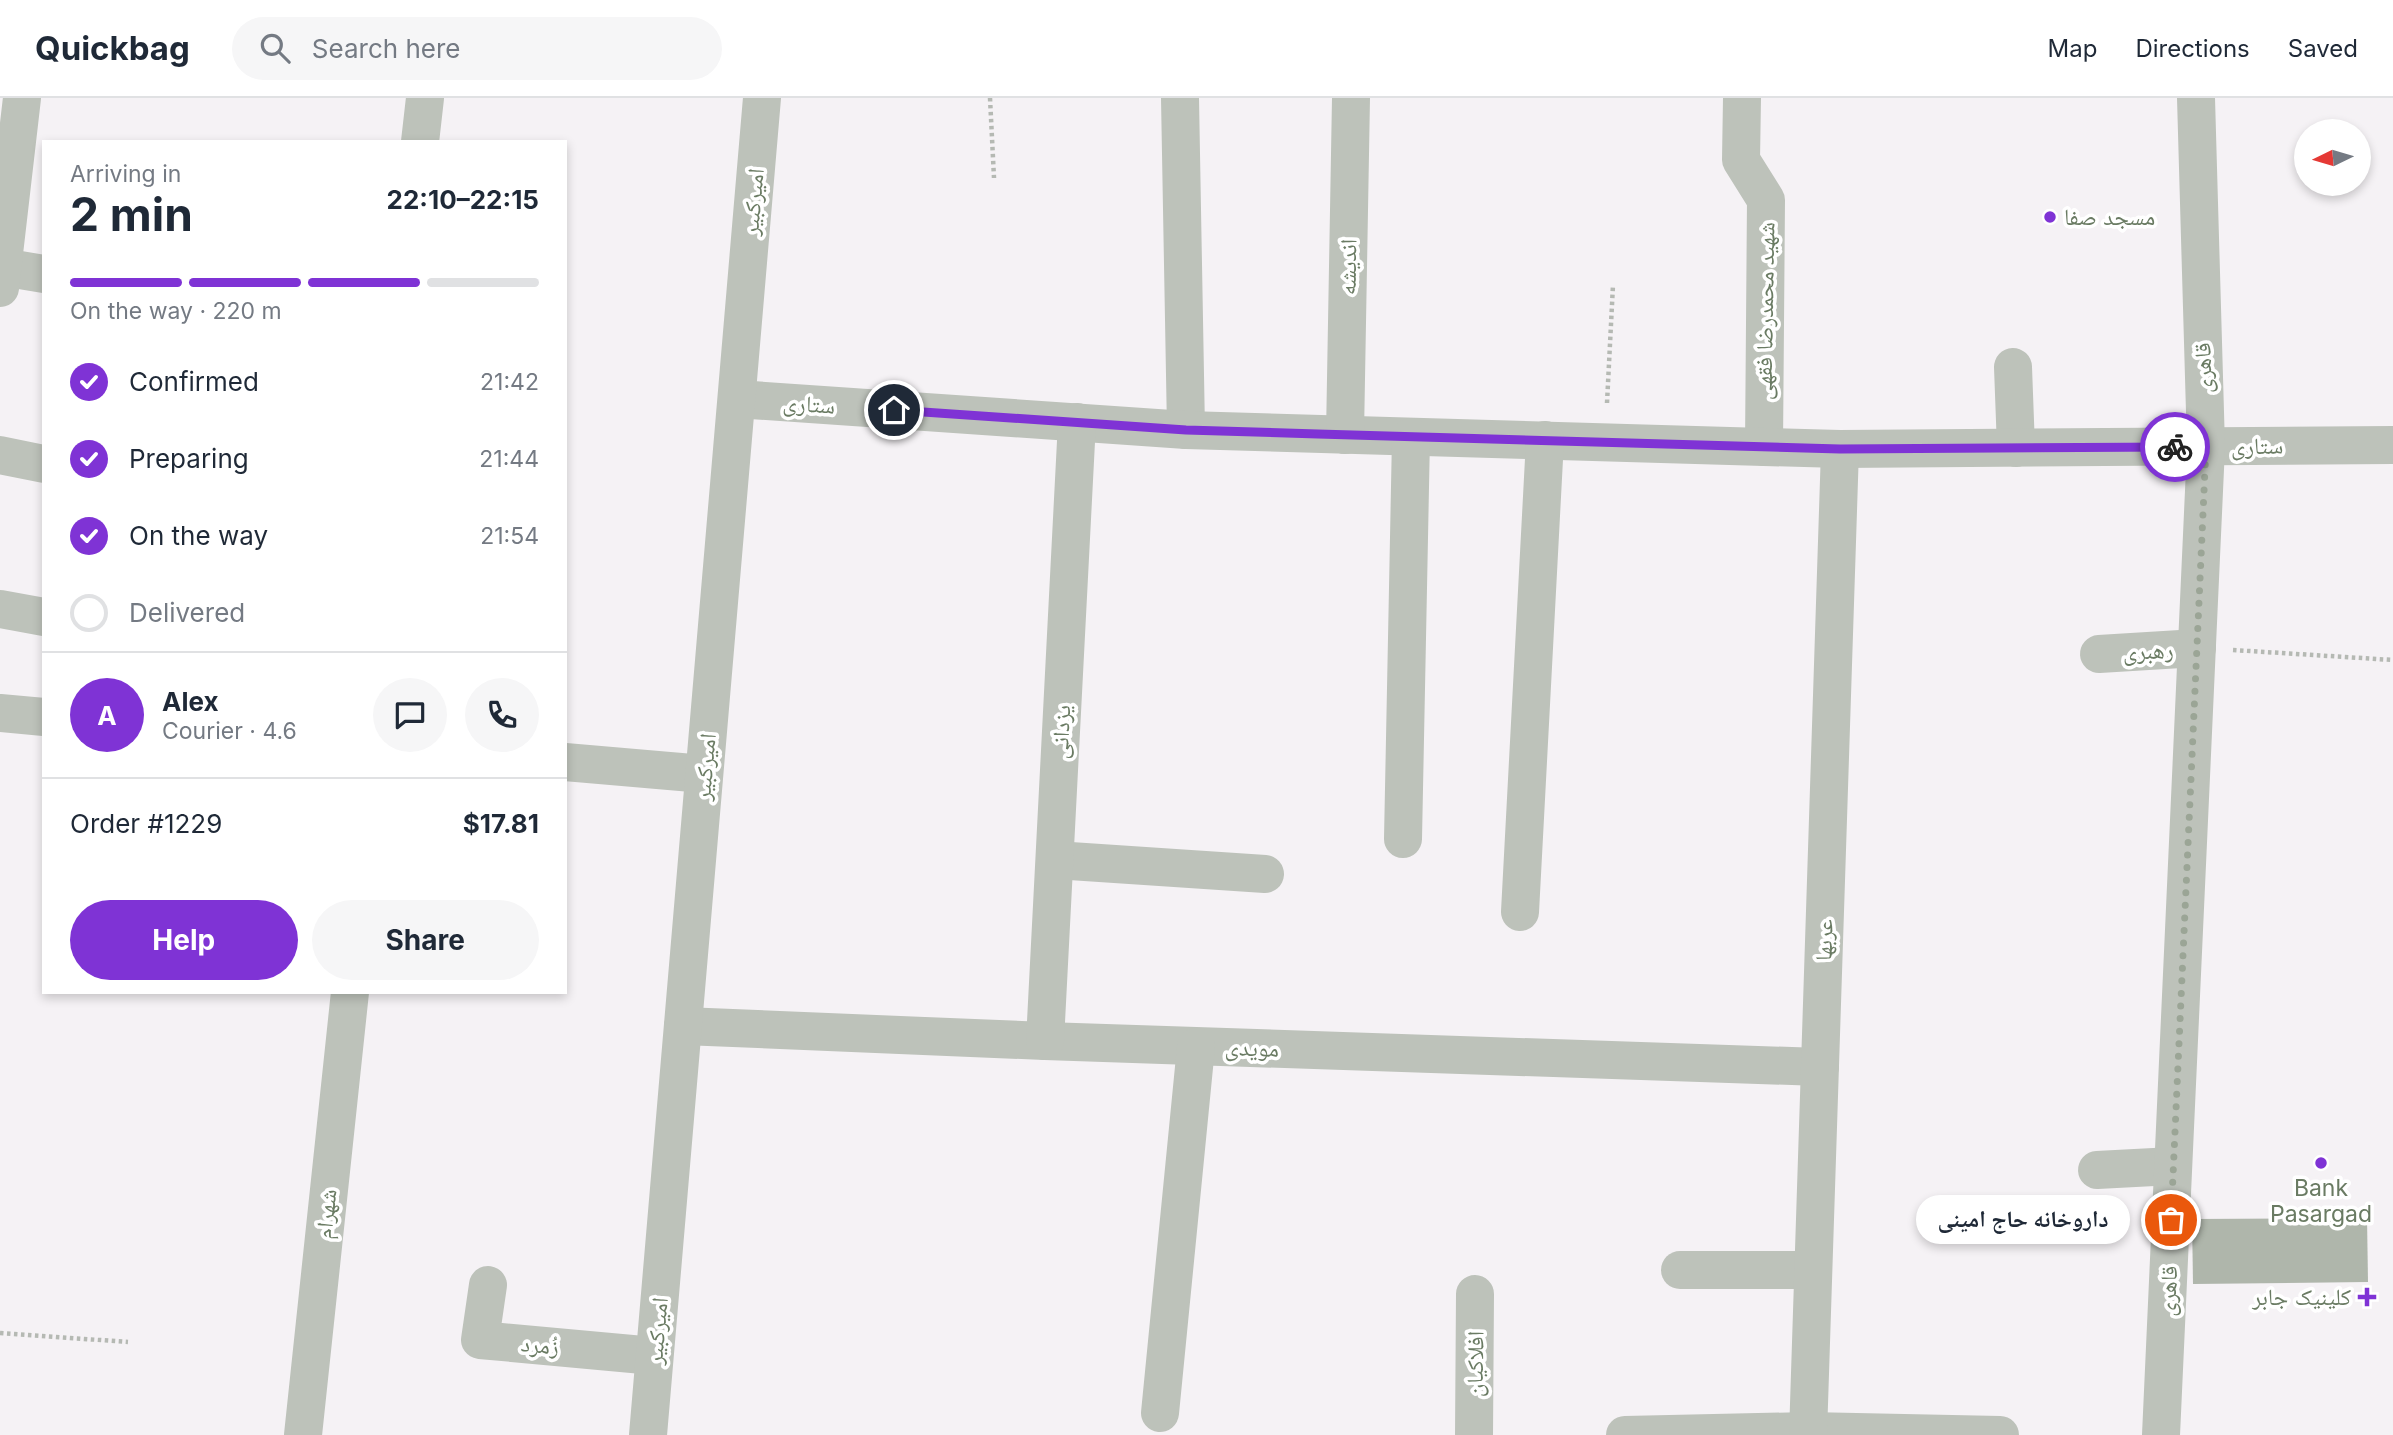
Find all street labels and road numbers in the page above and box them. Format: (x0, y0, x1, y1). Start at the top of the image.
street label: امیرکبیر (736, 167, 770, 238)
street label: شهید محمدرضا فقهی (1749, 222, 1781, 400)
street label: اندیشه (1334, 239, 1362, 295)
street label: قاهری (2188, 342, 2218, 394)
street label: ستاری (782, 388, 836, 420)
street label: ستاری (2231, 432, 2283, 460)
street label: رهبری (2122, 636, 2174, 666)
street label: یزدانی (1046, 704, 1076, 760)
street label: امیرکبیر (688, 732, 722, 803)
street label: عربها (1809, 918, 1839, 961)
street label: مویدی (1224, 1033, 1280, 1063)
street label: شهرام (309, 1188, 345, 1240)
street label: قاهری (2153, 1265, 2183, 1317)
street label: امیرکبیر (640, 1296, 674, 1367)
street label: زُمرد (520, 1329, 560, 1361)
street label: افلاکیان (1460, 1331, 1490, 1397)

